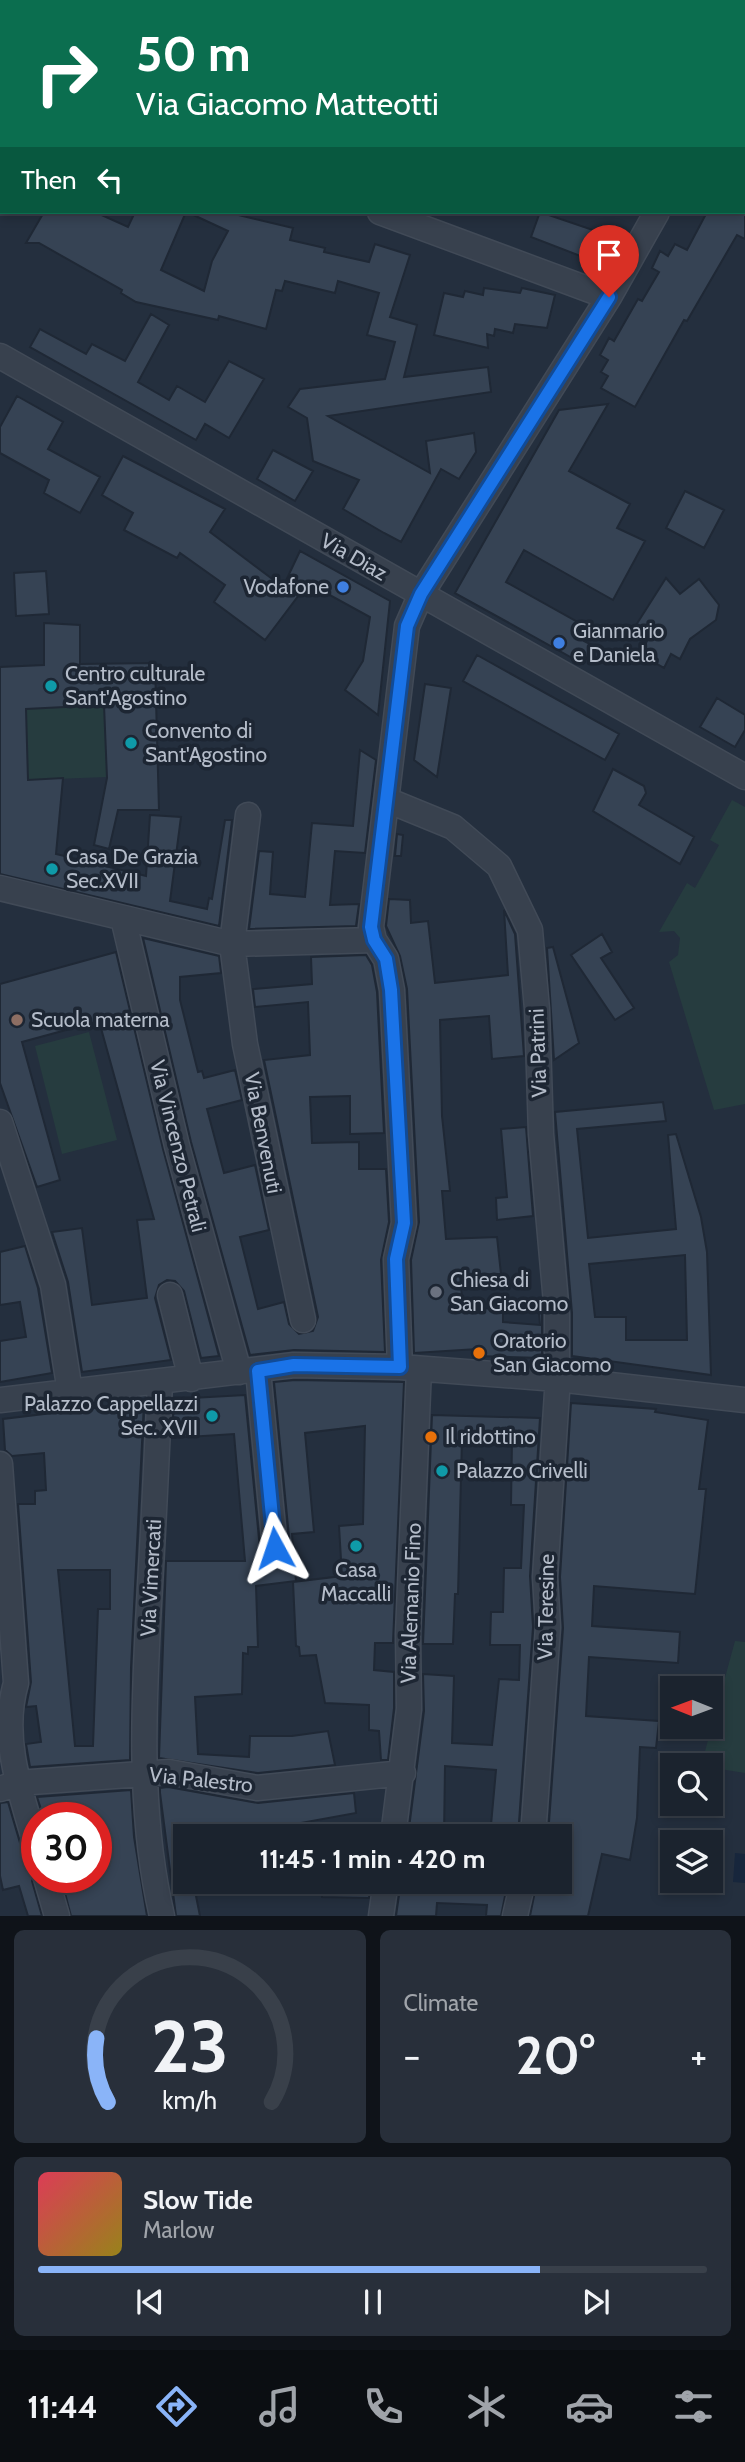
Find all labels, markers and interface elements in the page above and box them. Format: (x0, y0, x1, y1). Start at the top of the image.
text: 50 m (136, 24, 251, 83)
icon: right (21, 28, 112, 119)
text: Via Giacomo Matteotti (136, 84, 439, 123)
icon: left (91, 161, 129, 199)
text: Then (21, 164, 77, 196)
pin (579, 225, 639, 297)
icon: arrive (590, 236, 628, 274)
street label: Via Diaz (317, 528, 392, 586)
place label: Vodafone (243, 574, 329, 599)
marker: Vodafone (335, 579, 351, 595)
place label: Gianmario e Daniela (573, 618, 664, 667)
marker: Gianmario e Daniela (551, 635, 567, 651)
place label: Centro culturale Sant'Agostino (65, 661, 206, 710)
marker: Centro culturale Sant'Agostino (43, 678, 59, 694)
place label: Convento di Sant'Agostino (145, 718, 267, 767)
marker: Convento di Sant'Agostino (123, 735, 139, 751)
place label: Casa De Grazia Sec.XVII (66, 844, 198, 893)
marker: Casa De Grazia Sec.XVII (44, 861, 60, 877)
place label: Scuola materna (31, 1007, 170, 1032)
street label: Via Patrini (523, 1008, 552, 1098)
marker: Scuola materna (9, 1012, 25, 1028)
street label: Via Vincenzo Petrali (145, 1057, 212, 1234)
street label: Via Benvenuti (239, 1070, 287, 1196)
place label: Chiesa di San Giacomo (450, 1267, 568, 1316)
marker: Chiesa di San Giacomo (428, 1284, 444, 1300)
place label: Oratorio San Giacomo (493, 1328, 611, 1377)
marker: Oratorio San Giacomo (471, 1345, 487, 1361)
place label: Palazzo Cappellazzi Sec. XVII (24, 1391, 198, 1440)
marker: Palazzo Cappellazzi Sec. XVII (204, 1408, 220, 1424)
place label: Il ridottino (445, 1424, 536, 1449)
marker: Il ridottino (423, 1429, 439, 1445)
place label: Palazzo Crivelli (456, 1458, 588, 1483)
marker: Palazzo Crivelli (434, 1463, 450, 1479)
position arrow (238, 1511, 312, 1585)
street label: Via Vimercati (135, 1519, 166, 1637)
street label: Via Alemanio Fino (395, 1522, 426, 1684)
marker: Casa Maccalli (348, 1538, 364, 1554)
street label: Via Teresine (532, 1554, 559, 1660)
place label: Casa Maccalli (321, 1557, 391, 1606)
north arrow (660, 1676, 723, 1740)
map controls (660, 1676, 723, 1893)
button: search (660, 1753, 723, 1816)
street label: Via Palestro (148, 1762, 254, 1797)
speed limit sign: 30 (21, 1802, 112, 1893)
button: layers (660, 1830, 723, 1893)
text: 11:45 · 1 min · 420 m (260, 1843, 485, 1875)
text: Climate (404, 1989, 478, 2017)
text: 23 (151, 2003, 229, 2091)
text: 20° (516, 2024, 595, 2087)
text: − (404, 2032, 420, 2079)
text: + (690, 2032, 707, 2079)
text: km/h (162, 2085, 217, 2115)
text: Slow Tide (143, 2184, 253, 2216)
text: Marlow (143, 2216, 214, 2244)
icon: previous (131, 2283, 169, 2321)
icon: pause (354, 2283, 392, 2321)
icon: next (577, 2283, 615, 2321)
icon: directions (152, 2382, 201, 2431)
icon: music (255, 2382, 304, 2431)
icon: phone (359, 2382, 408, 2431)
icon: climate (462, 2382, 511, 2431)
icon: car (565, 2382, 614, 2431)
icon: filters (669, 2382, 718, 2431)
text: 11:44 (27, 2387, 98, 2426)

